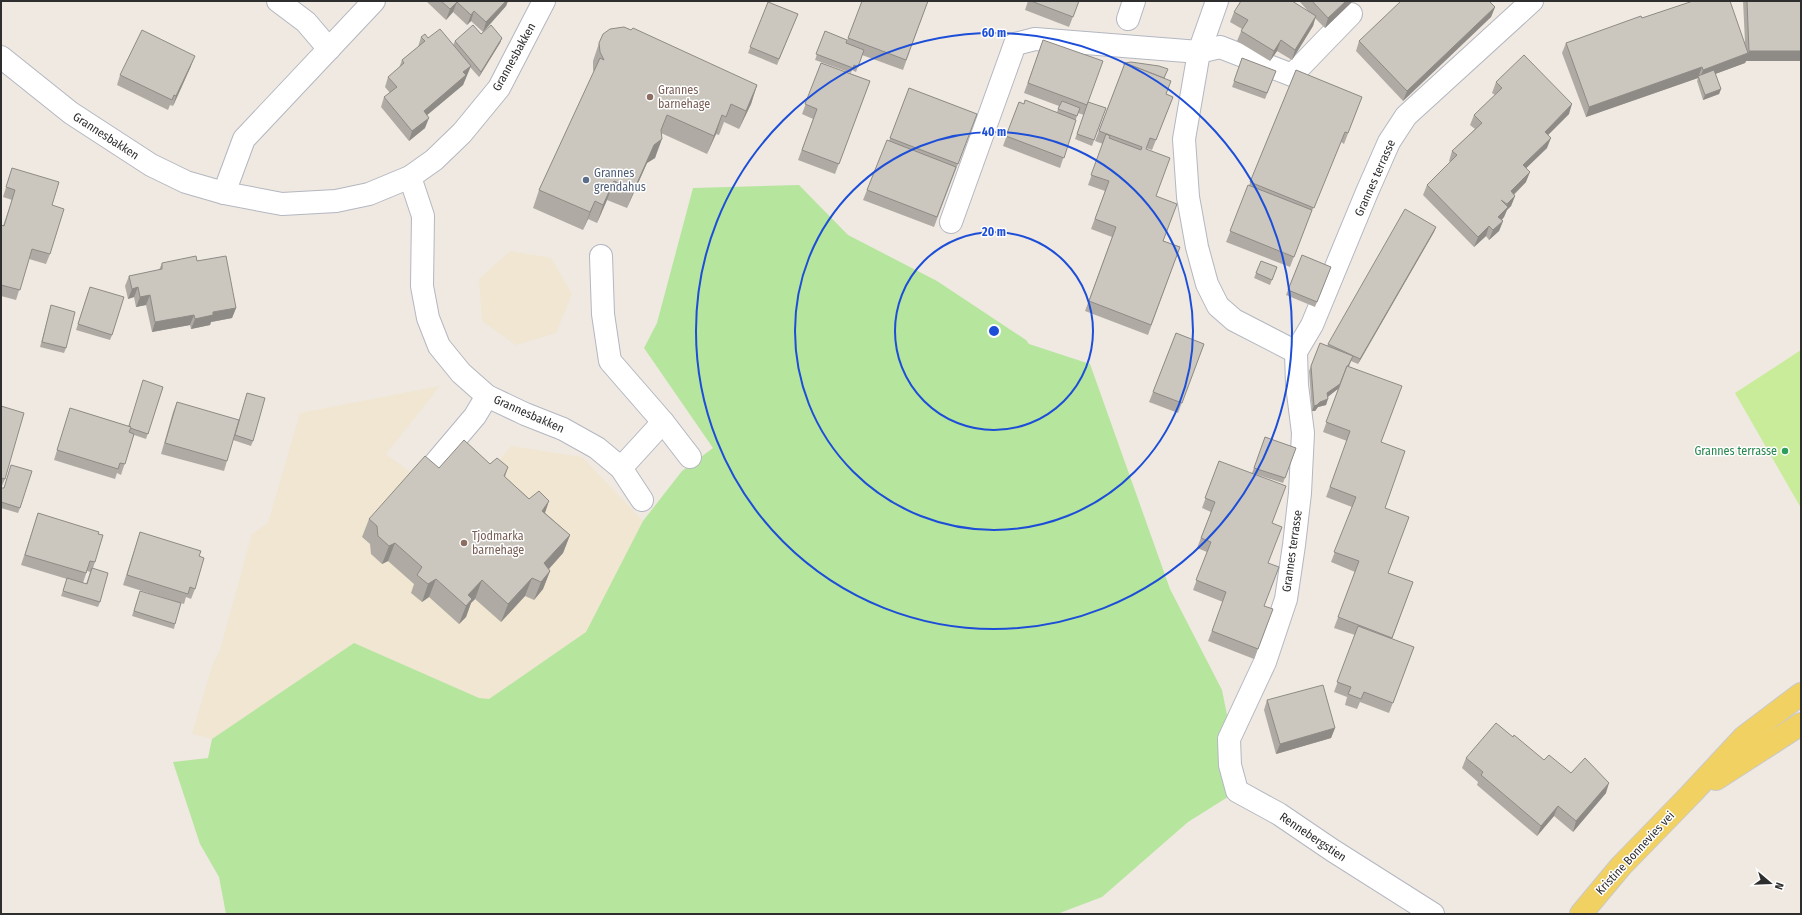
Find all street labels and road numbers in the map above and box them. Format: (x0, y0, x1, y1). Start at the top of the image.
street label: Grannesbakken (490, 20, 538, 94)
street label: Grannesbakken (70, 109, 142, 163)
street label: Grannes terrasse (1352, 137, 1398, 219)
street label: Grannesbakken (492, 392, 566, 436)
street label: Grannes terrasse (1279, 509, 1305, 593)
street label: Kristine Bonnevies vei (1593, 809, 1677, 897)
street label: Rennebergstien (1277, 810, 1349, 864)

